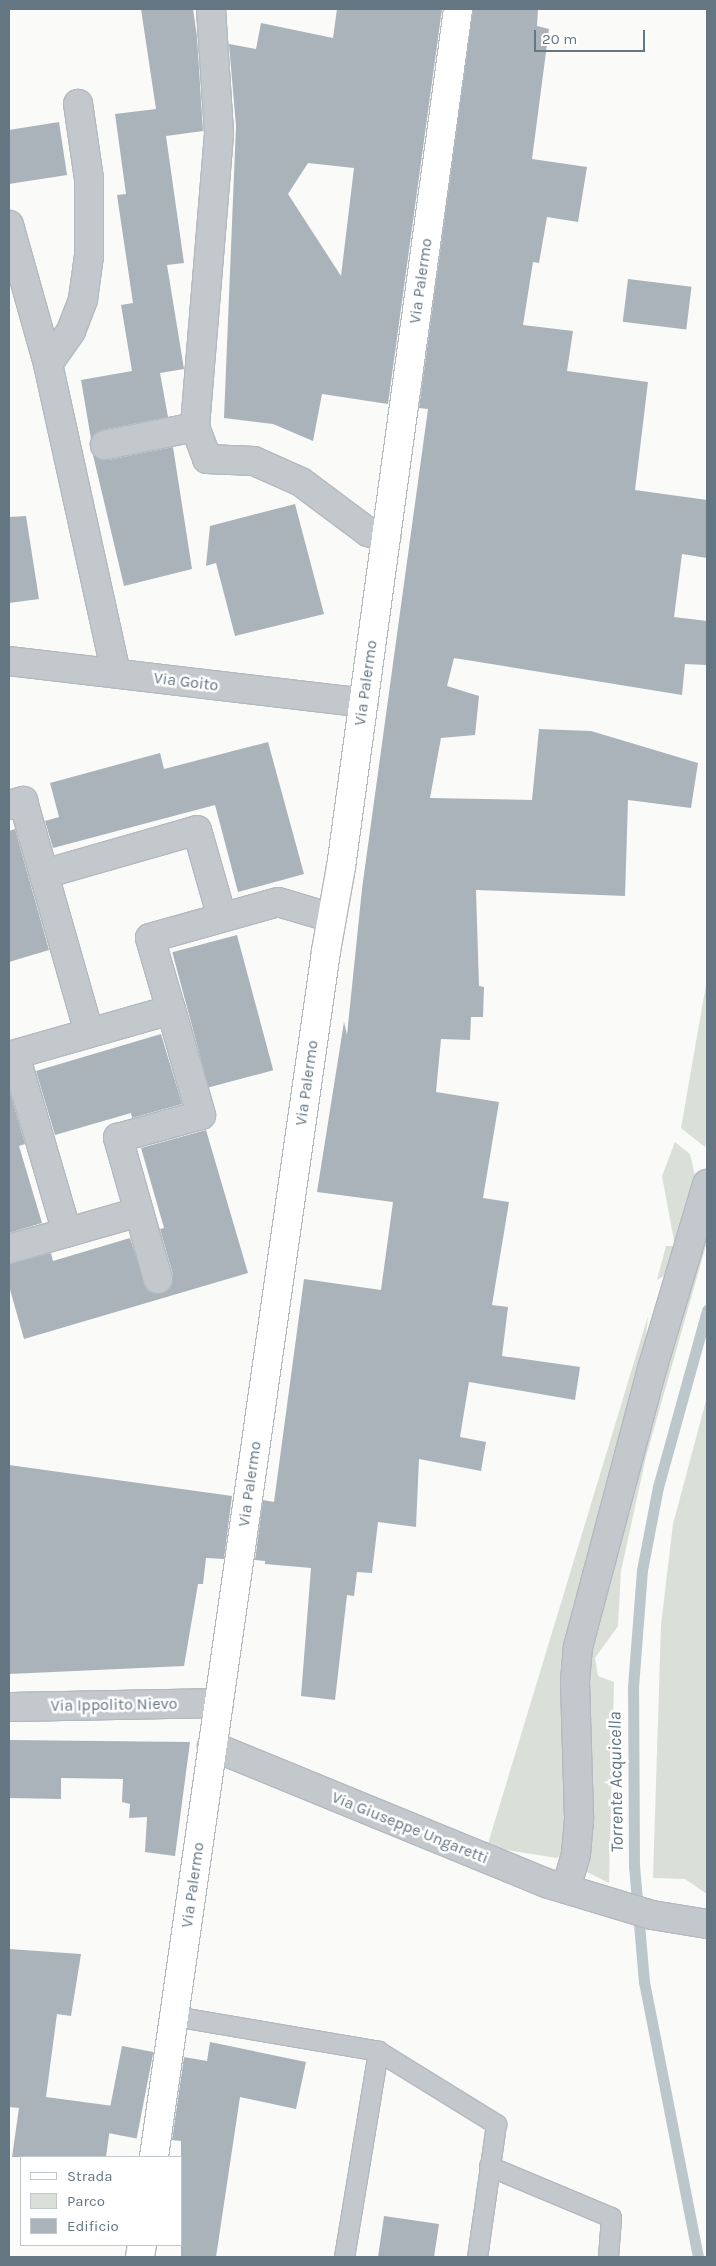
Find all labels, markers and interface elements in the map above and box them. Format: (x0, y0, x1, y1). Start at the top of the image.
scale bar (536, 20, 647, 52)
text: 20 m (542, 30, 577, 48)
street label: Via Palermo (405, 237, 437, 325)
street label: Via Palermo (350, 639, 382, 727)
street label: Via Goito (153, 669, 219, 695)
street label: Via Palermo (291, 1039, 323, 1127)
street label: Via Palermo (234, 1440, 266, 1528)
street label: Via Ippolito Nievo (50, 1694, 178, 1716)
water label: Torrente Acquicella (604, 1711, 628, 1853)
street label: Via Giuseppe Ungaretti (329, 1788, 491, 1868)
street label: Via Palermo (177, 1841, 209, 1929)
legend (20, 2156, 182, 2246)
text: Strada (67, 2167, 113, 2185)
text: Parco (67, 2192, 105, 2210)
text: Edificio (67, 2217, 119, 2235)

